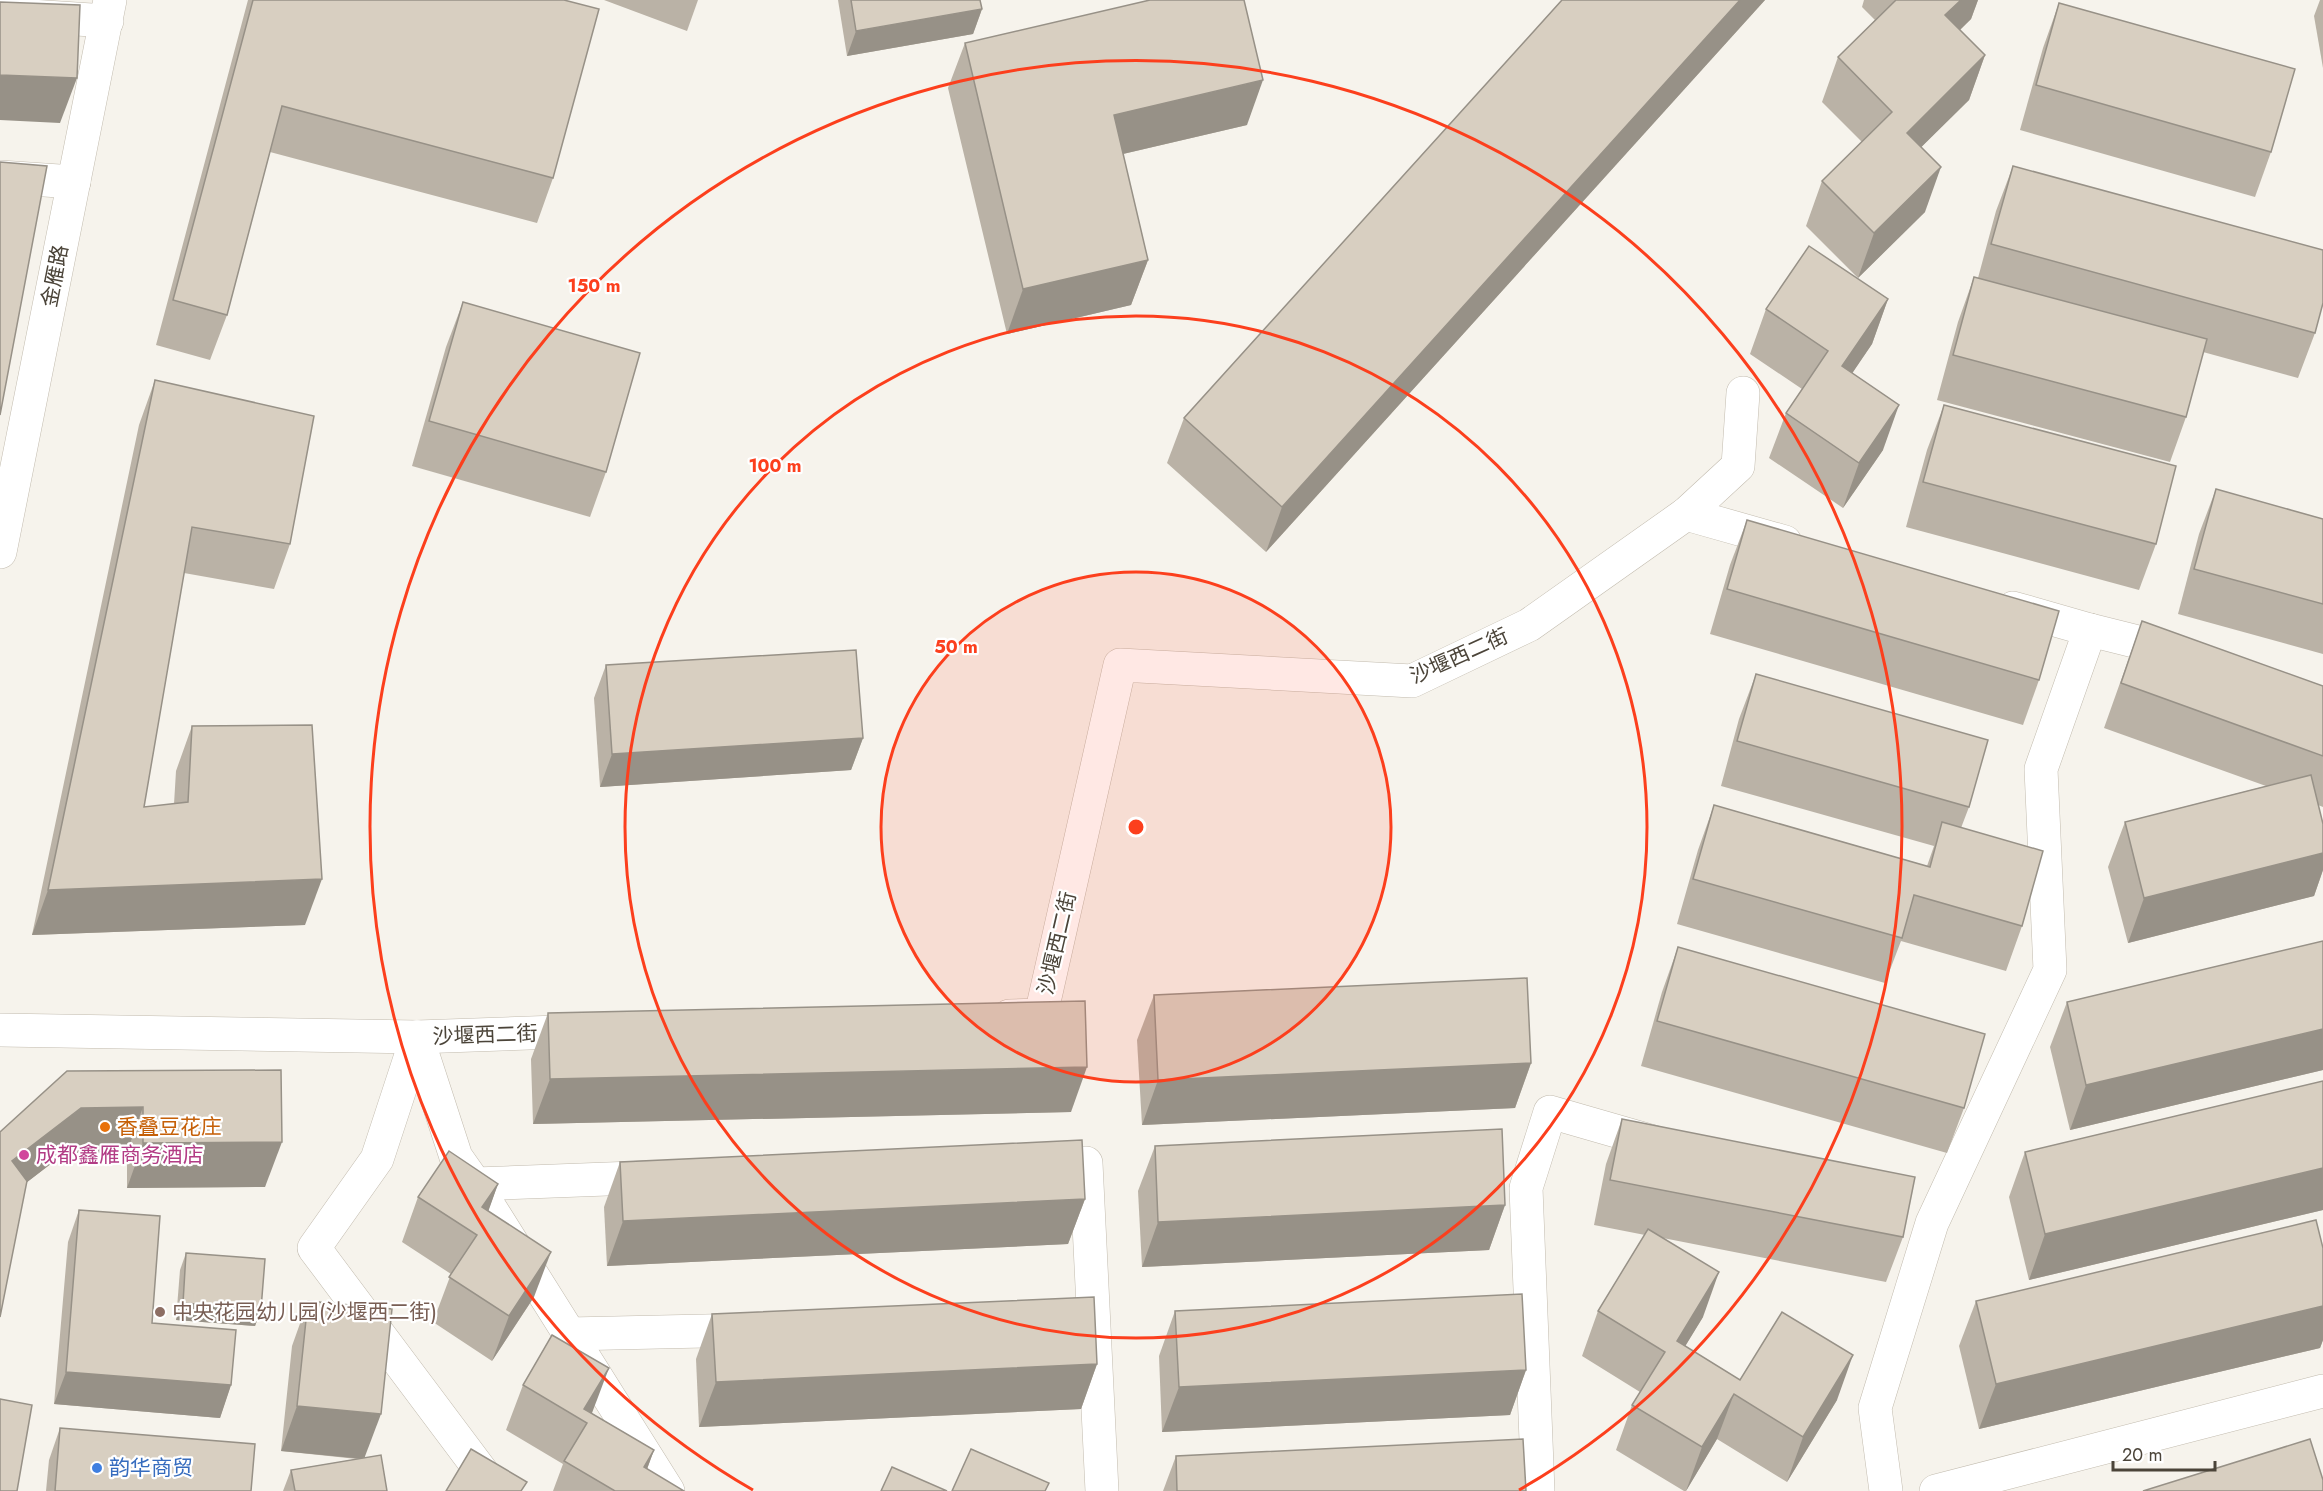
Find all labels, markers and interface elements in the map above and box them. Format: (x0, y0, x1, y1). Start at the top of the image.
street label: 金雁路 (34, 242, 76, 310)
text: 150 m (568, 273, 620, 299)
text: 100 m (748, 453, 802, 479)
street label: 沙堰西二街 (1405, 621, 1513, 691)
text: 50 m (934, 634, 978, 660)
centre of rings (1126, 817, 1146, 837)
street label: 沙堰西二街 (1031, 888, 1083, 998)
street label: 沙堰西二街 (432, 1018, 538, 1052)
place label: 香叠豆花庄 (117, 1112, 222, 1142)
marker: 香叠豆花庄 (98, 1120, 112, 1134)
place label: 成都鑫雁商务酒店 (36, 1140, 204, 1170)
marker: 成都鑫雁商务酒店 (17, 1148, 31, 1162)
place label: 中央花园幼儿园(沙堰西二街) (172, 1297, 437, 1327)
marker: 中央花园幼儿园(沙堰西二街) (153, 1305, 167, 1319)
scale bar (2113, 1434, 2215, 1472)
text: 20 m (2122, 1442, 2162, 1468)
place label: 韵华商贸 (109, 1453, 193, 1483)
marker: 韵华商贸 (90, 1461, 104, 1475)

